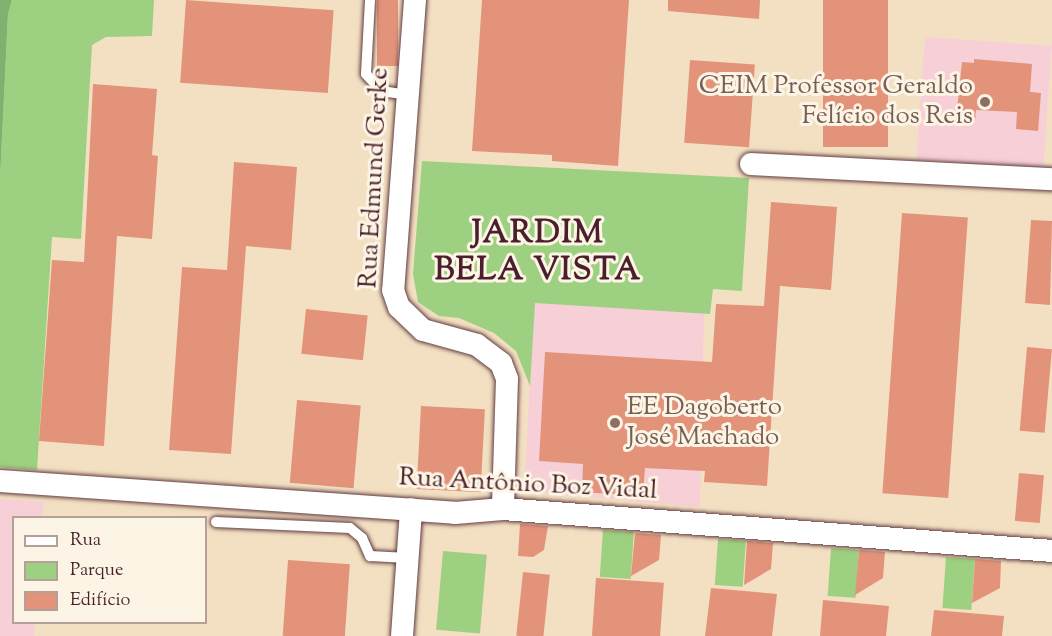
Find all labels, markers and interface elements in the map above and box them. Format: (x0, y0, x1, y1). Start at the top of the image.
street label: Rua Edmund Gerke (354, 67, 396, 289)
place label: CEIM Professor Geraldo Felício dos Reis (699, 71, 973, 132)
marker: CEIM Professor Geraldo Felício dos Reis (978, 95, 992, 109)
district label: JARDIM BELA VISTA (434, 216, 642, 291)
place label: EE Dagoberto José Machado (627, 392, 782, 454)
marker: EE Dagoberto José Machado (608, 416, 622, 430)
street label: Rua Antônio Boz Vidal (398, 463, 658, 507)
legend (12, 516, 207, 624)
text: Rua (70, 528, 101, 554)
text: Parque (70, 558, 123, 584)
text: Edifício (70, 588, 130, 614)

